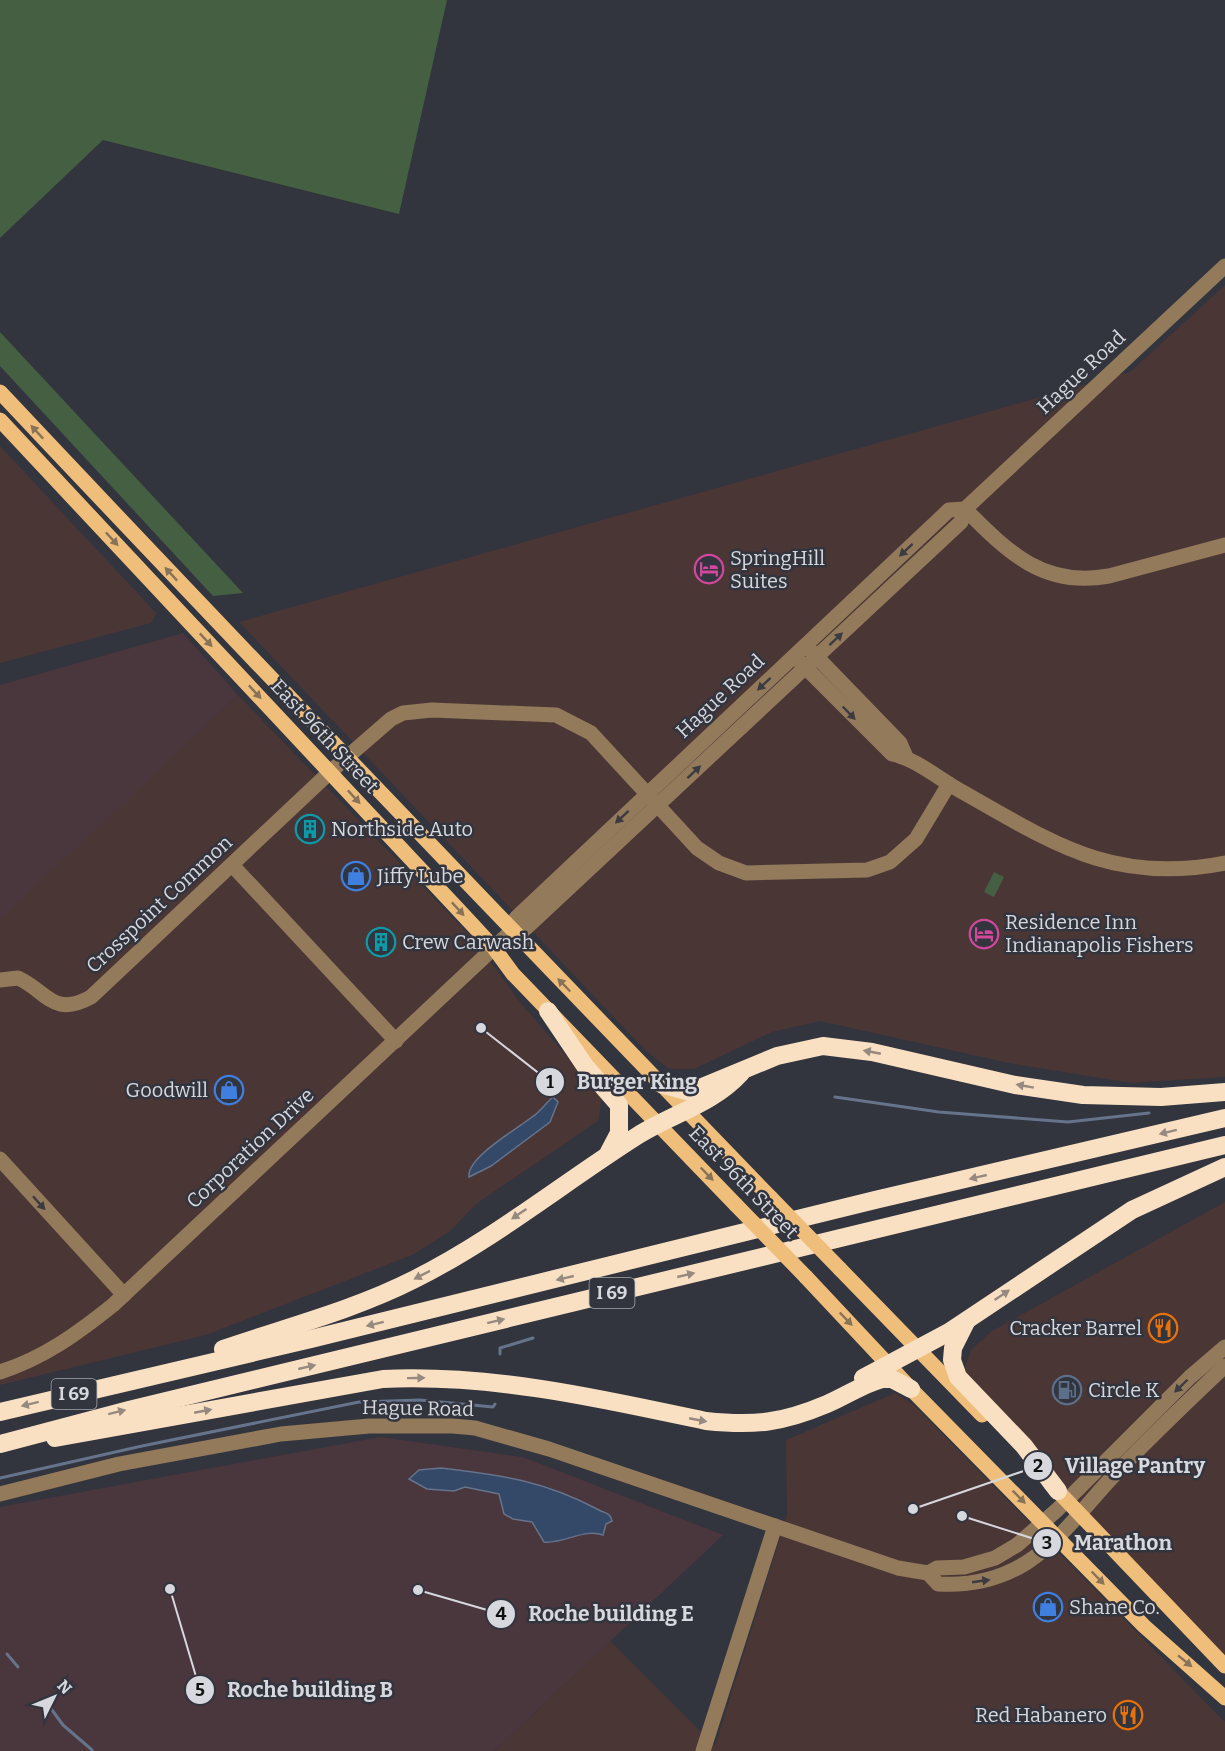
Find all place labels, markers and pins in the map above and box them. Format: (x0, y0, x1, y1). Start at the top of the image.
place label: SpringHill Suites (730, 546, 825, 593)
hotel icon: SpringHill Suites (693, 553, 725, 585)
building icon: Northside Auto (294, 813, 326, 845)
place label: Northside Auto (331, 817, 473, 841)
shop icon: Jiffy Lube (340, 860, 372, 892)
place label: Jiffy Lube (376, 864, 463, 888)
place label: Residence Inn Indianapolis Fishers (1005, 910, 1193, 957)
hotel icon: Residence Inn Indianapolis Fishers (968, 918, 1000, 950)
building icon: Crew Carwash (365, 926, 397, 958)
place label: Crew Carwash (402, 930, 535, 954)
callout: Burger King (535, 1062, 709, 1101)
shop icon: Goodwill (213, 1074, 245, 1106)
place label: Goodwill (125, 1078, 208, 1102)
restaurant icon: Cracker Barrel (1147, 1312, 1179, 1344)
place label: Cracker Barrel (1009, 1316, 1142, 1340)
fuel station icon: Circle K (1051, 1374, 1083, 1406)
place label: Circle K (1088, 1378, 1159, 1402)
callout: Village Pantry (1023, 1447, 1217, 1486)
callout: Marathon (1032, 1524, 1184, 1563)
shop icon: Shane Co. (1032, 1591, 1064, 1623)
callout: Roche building E (486, 1594, 706, 1633)
place label: Shane Co. (1069, 1595, 1160, 1619)
callout: Roche building B (185, 1670, 405, 1709)
restaurant icon: Red Habanero (1112, 1699, 1144, 1731)
place label: Red Habanero (975, 1703, 1107, 1727)

